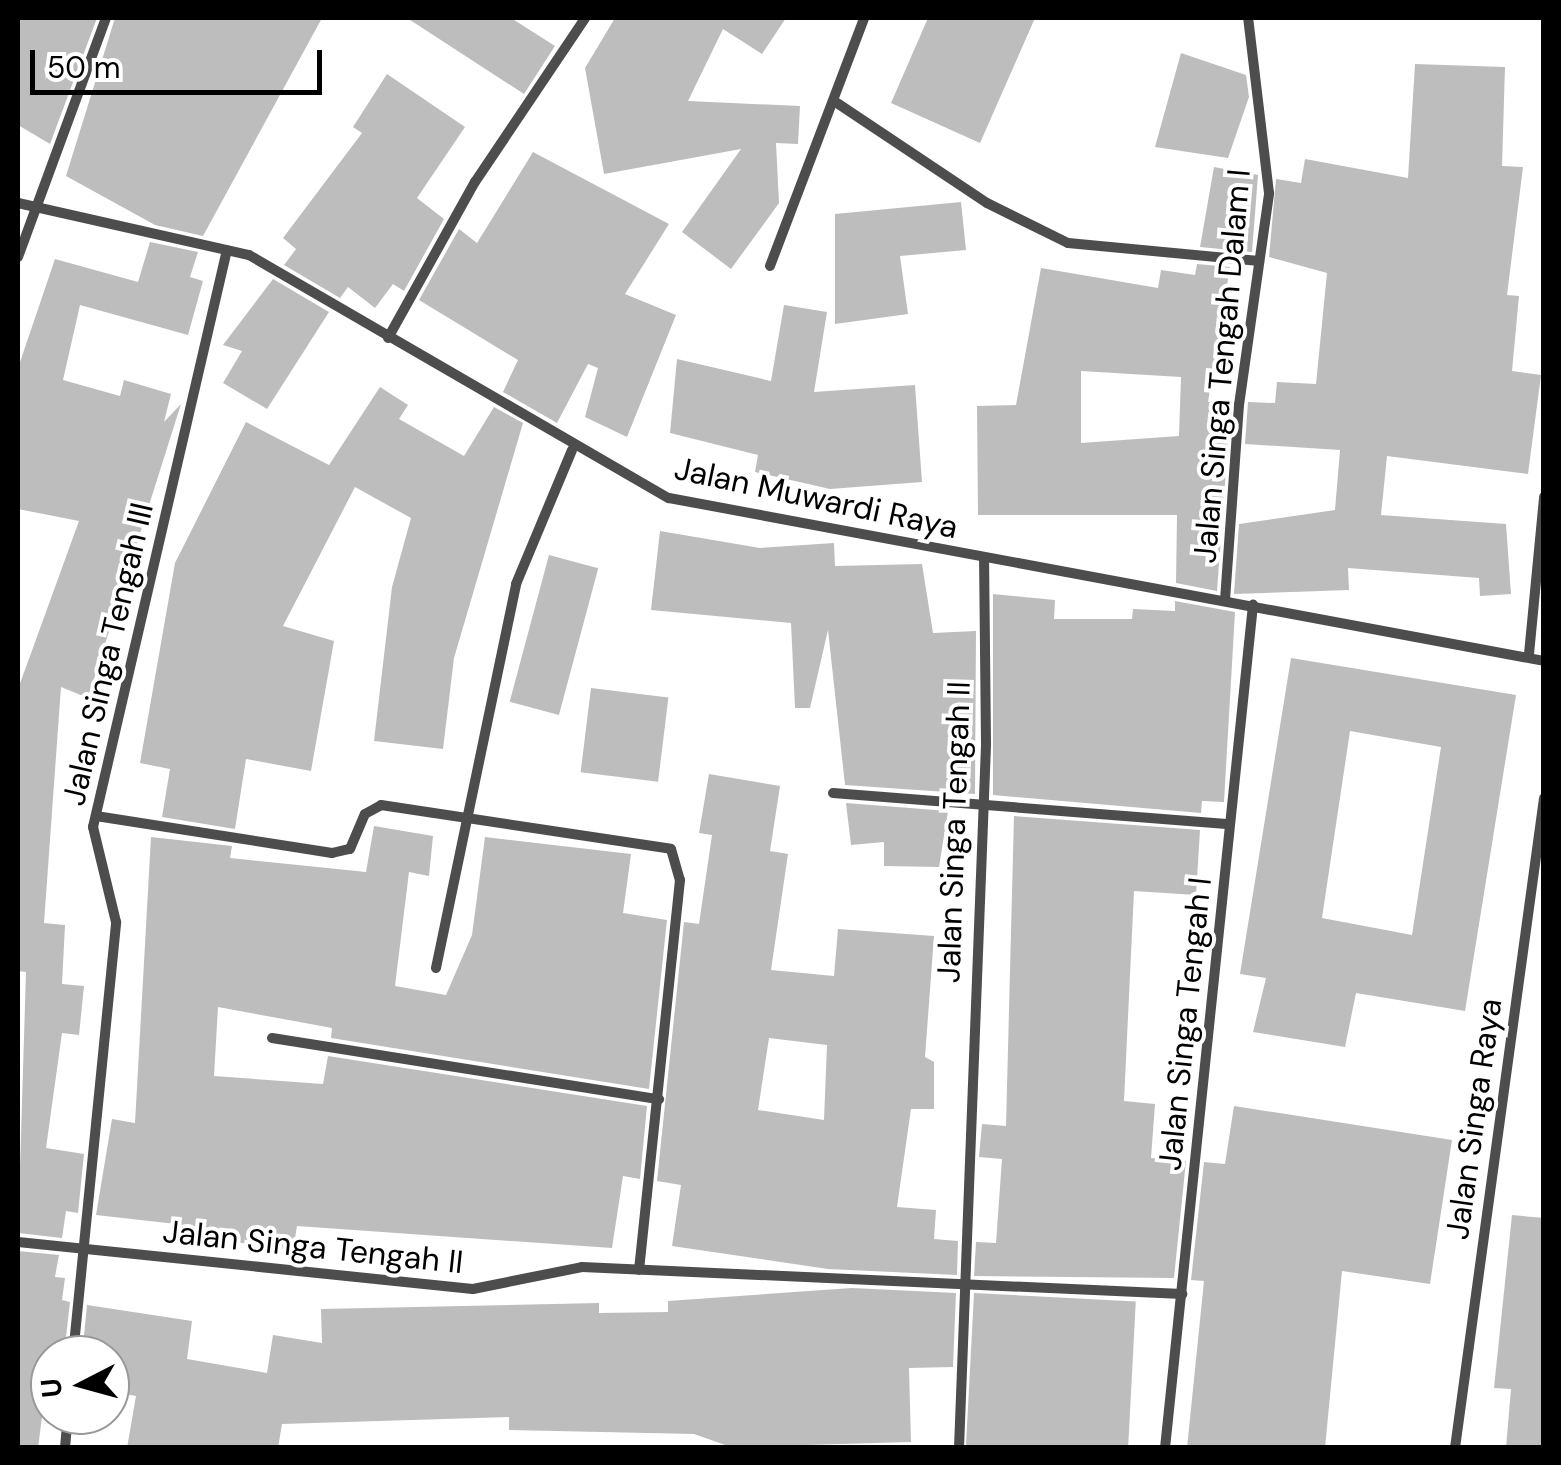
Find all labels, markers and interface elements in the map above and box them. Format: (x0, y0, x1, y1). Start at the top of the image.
scale bar (35, 30, 328, 92)
text: 50 m (47, 48, 121, 87)
street label: Jalan Singa Tengah Dalam I (1186, 167, 1258, 565)
street label: Jalan Muwardi Raya (671, 449, 961, 547)
street label: Jalan Singa Tengah III (54, 499, 162, 809)
street label: Jalan Singa Tengah II (930, 680, 978, 984)
street label: Jalan Singa Tengah I (1151, 876, 1219, 1172)
street label: Jalan Singa Raya (1438, 996, 1510, 1242)
street label: Jalan Singa Tengah II (161, 1212, 465, 1282)
north arrow (30, 1335, 130, 1435)
text: U (32, 1377, 71, 1399)

